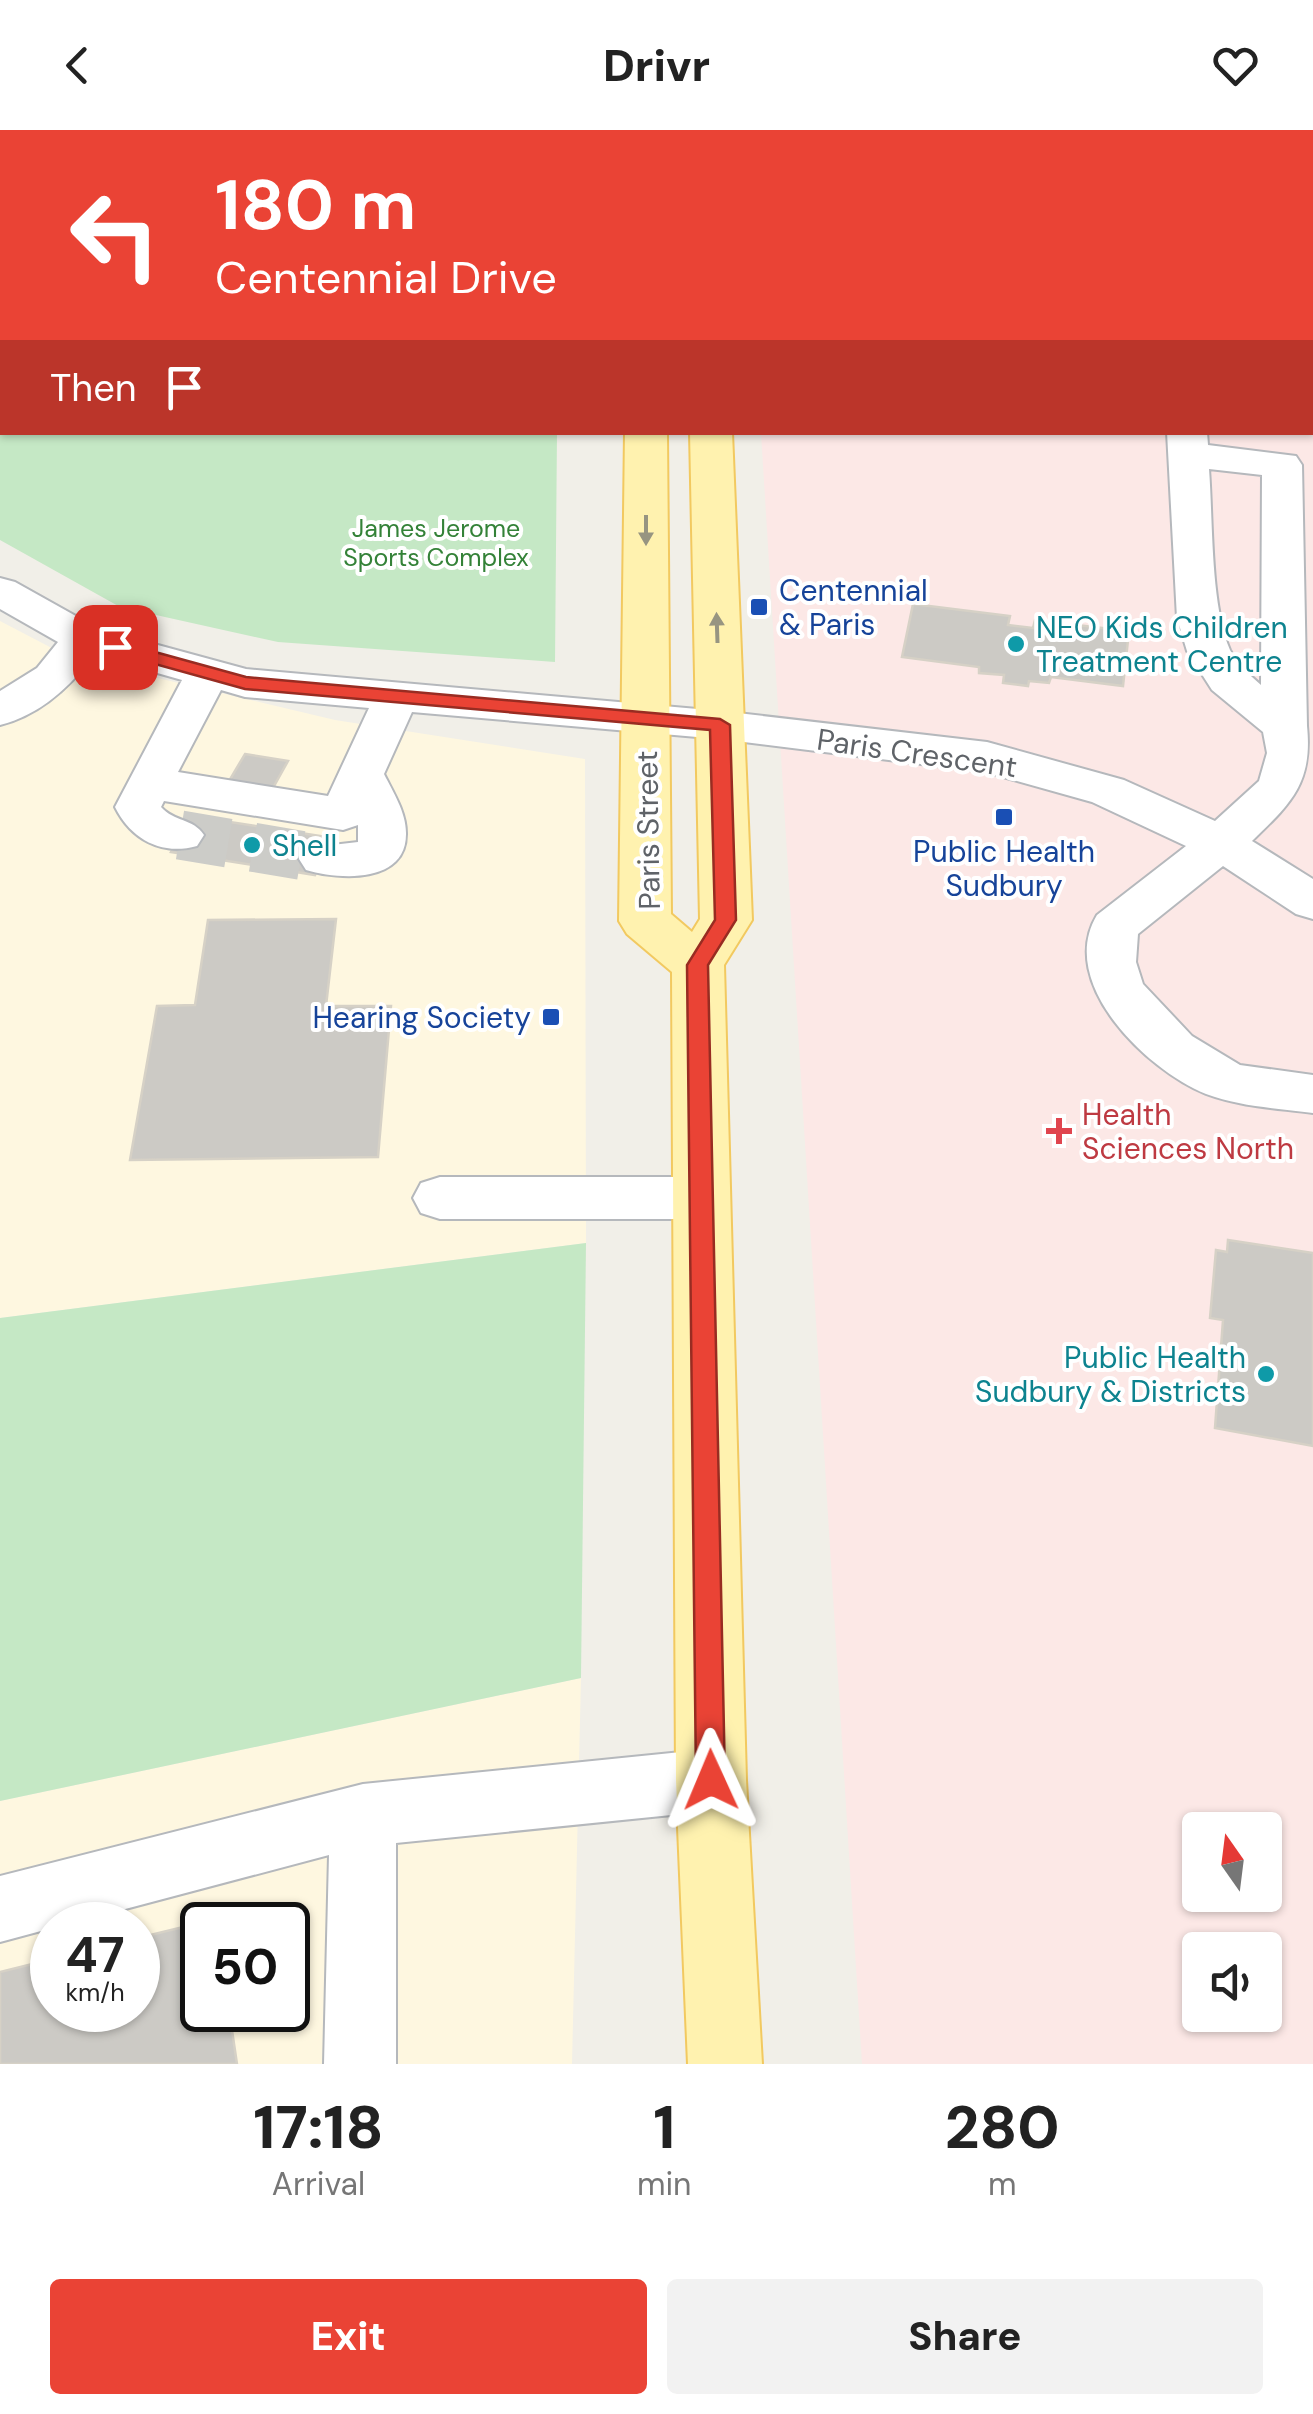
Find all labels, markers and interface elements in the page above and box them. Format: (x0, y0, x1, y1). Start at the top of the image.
text: Drivr (603, 36, 710, 95)
icon: back (50, 38, 105, 93)
icon: heart (1208, 38, 1263, 93)
text: 180 m (215, 160, 416, 251)
icon: left (50, 170, 180, 300)
text: Centennial Drive (215, 248, 557, 307)
icon: arrive (157, 360, 212, 415)
text: Then (50, 363, 137, 413)
park label: James Jerome Sports Complex (343, 512, 529, 574)
one-way arrow (638, 514, 654, 546)
place label: Centennial & Paris (779, 571, 928, 644)
marker: Centennial & Paris (748, 596, 770, 618)
pin (73, 605, 158, 690)
place label: NEO Kids Children Treatment Centre (1036, 608, 1288, 681)
one-way arrow (709, 611, 725, 643)
icon: arrive (88, 620, 143, 675)
marker: NEO Kids Children Treatment Centre (1005, 633, 1027, 655)
street label: Paris Crescent (814, 720, 1020, 786)
street label: Paris Street (627, 750, 669, 910)
marker: Public Health Sudbury (993, 806, 1015, 828)
place label: Shell (272, 826, 337, 865)
place label: Public Health Sudbury (913, 832, 1095, 905)
marker: Shell (241, 834, 263, 856)
place label: Hearing Society (312, 998, 531, 1037)
marker: Hearing Society (540, 1006, 562, 1028)
place label: Health Sciences North (1082, 1095, 1294, 1168)
marker: Health Sciences North (1046, 1118, 1072, 1144)
place label: Public Health Sudbury & Districts (975, 1338, 1246, 1411)
marker: Public Health Sudbury & Districts (1255, 1363, 1277, 1385)
position arrow (659, 1728, 763, 1832)
north arrow (1182, 1812, 1282, 1912)
map controls (1182, 1812, 1282, 2032)
speed limit sign: 50 (180, 1902, 310, 2032)
text: 47 (65, 1922, 125, 1988)
button: sound (1182, 1932, 1282, 2032)
text: km/h (65, 1976, 125, 2009)
text: 17:18 (253, 2088, 384, 2167)
text: 1 (653, 2088, 675, 2167)
text: 280 (945, 2088, 1060, 2167)
text: Arrival (272, 2163, 365, 2205)
text: min (637, 2163, 691, 2205)
text: m (988, 2163, 1016, 2205)
button: Exit (50, 2279, 647, 2394)
button: Share (667, 2279, 1263, 2394)

